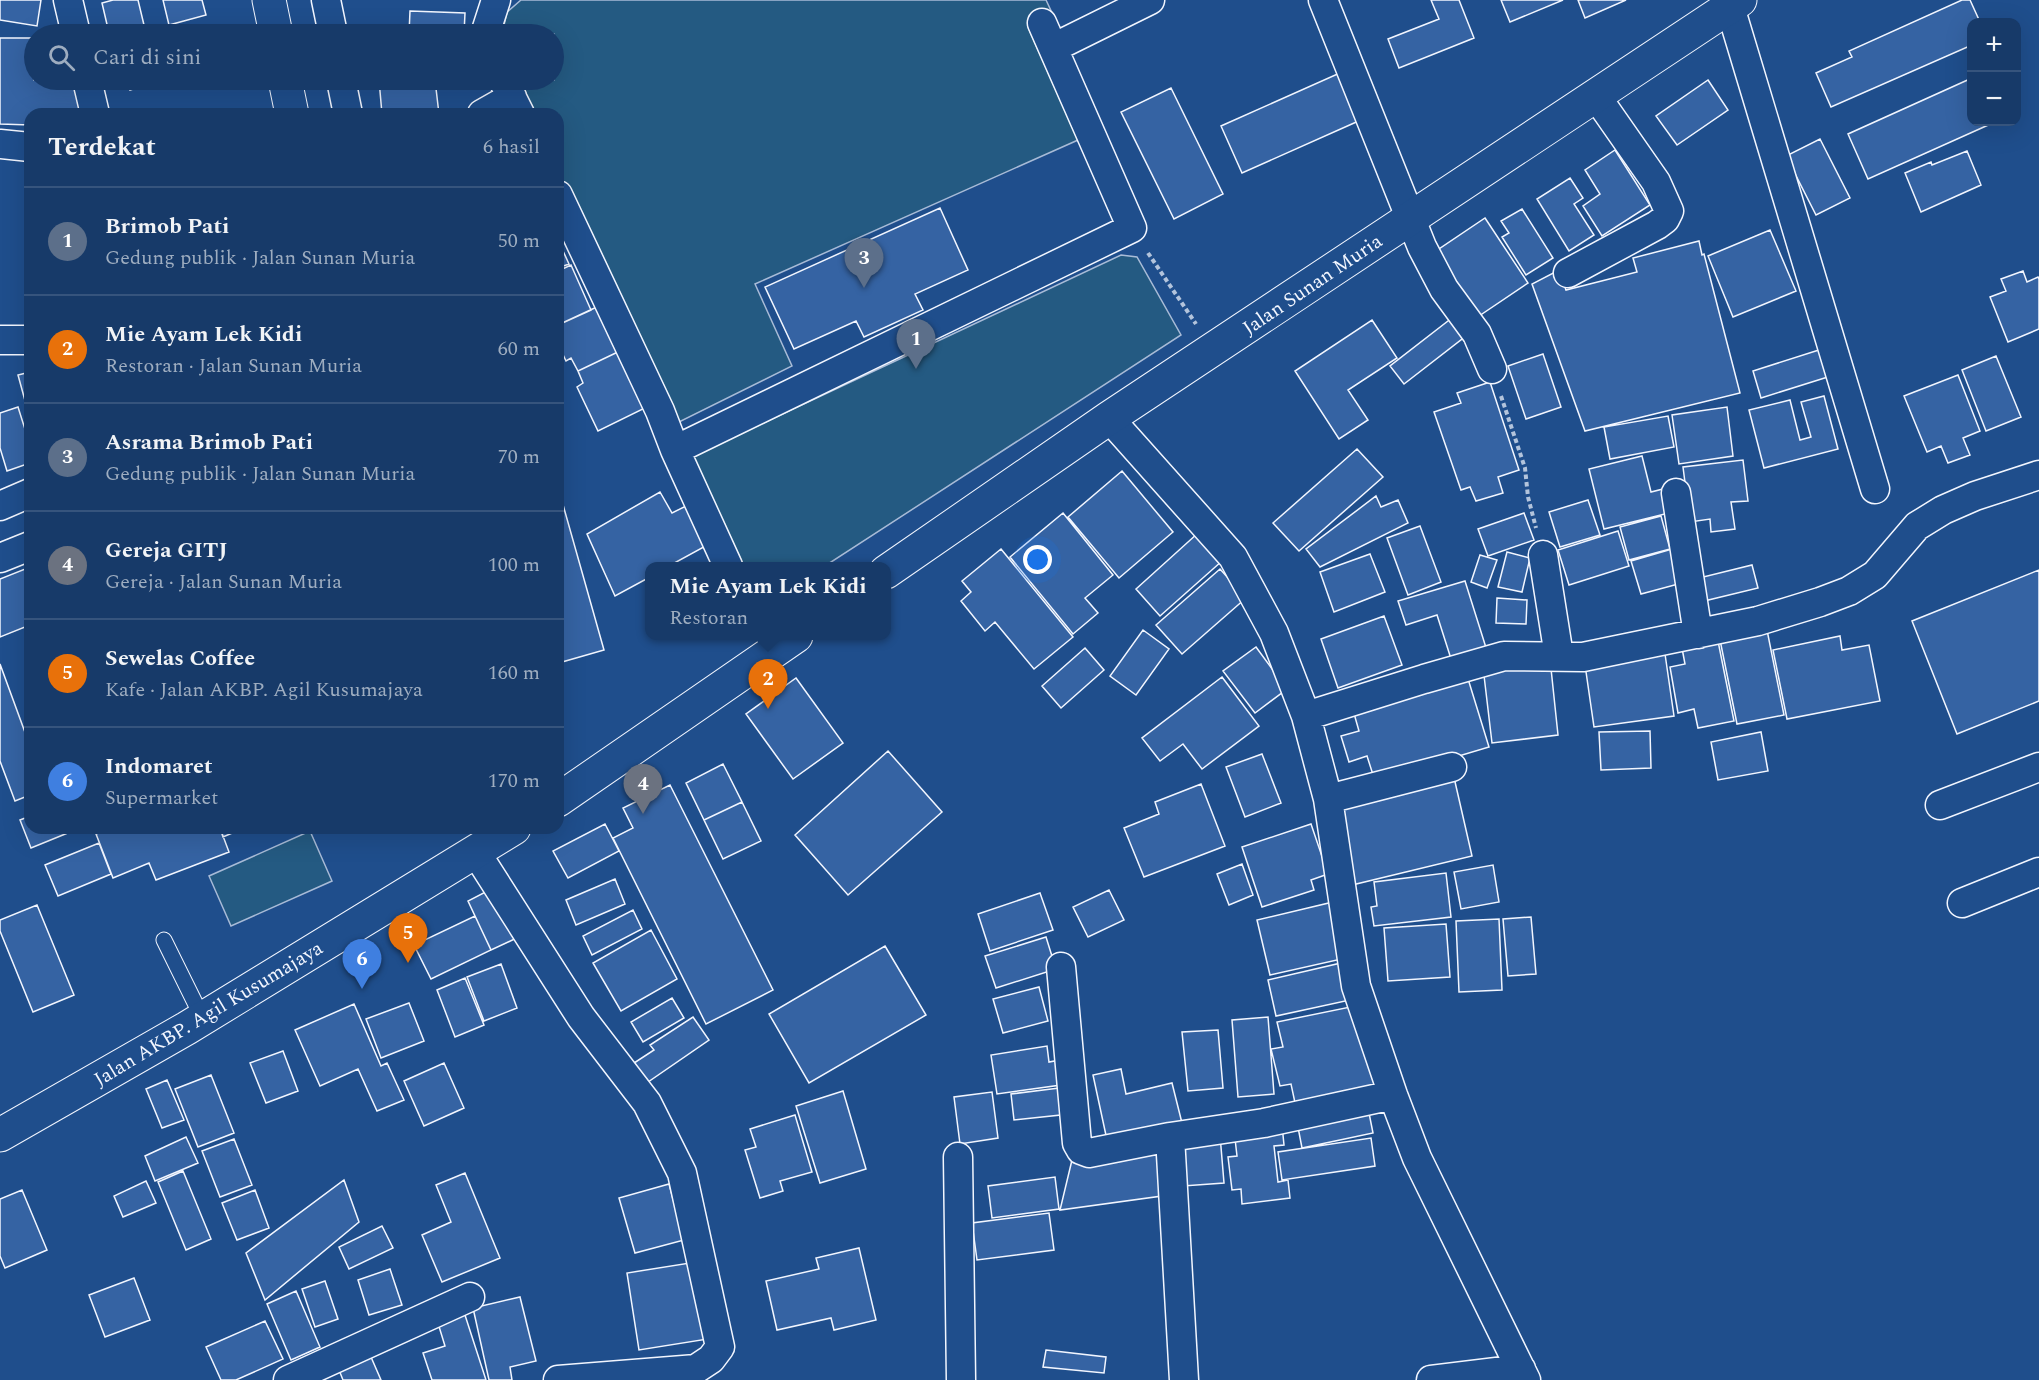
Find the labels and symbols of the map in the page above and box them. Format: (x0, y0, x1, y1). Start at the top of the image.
street label: Jalan Sunan Muria (1236, 227, 1389, 343)
pin: 3 (844, 238, 884, 288)
pin: 1 (896, 320, 936, 369)
your location (1023, 545, 1052, 574)
pin: 2 (748, 660, 788, 709)
pin: 4 (624, 764, 662, 814)
pin: 5 (388, 914, 428, 963)
street label: Jalan AKBP. Agil Kusumajaya (88, 933, 329, 1094)
pin: 6 (342, 940, 382, 989)

